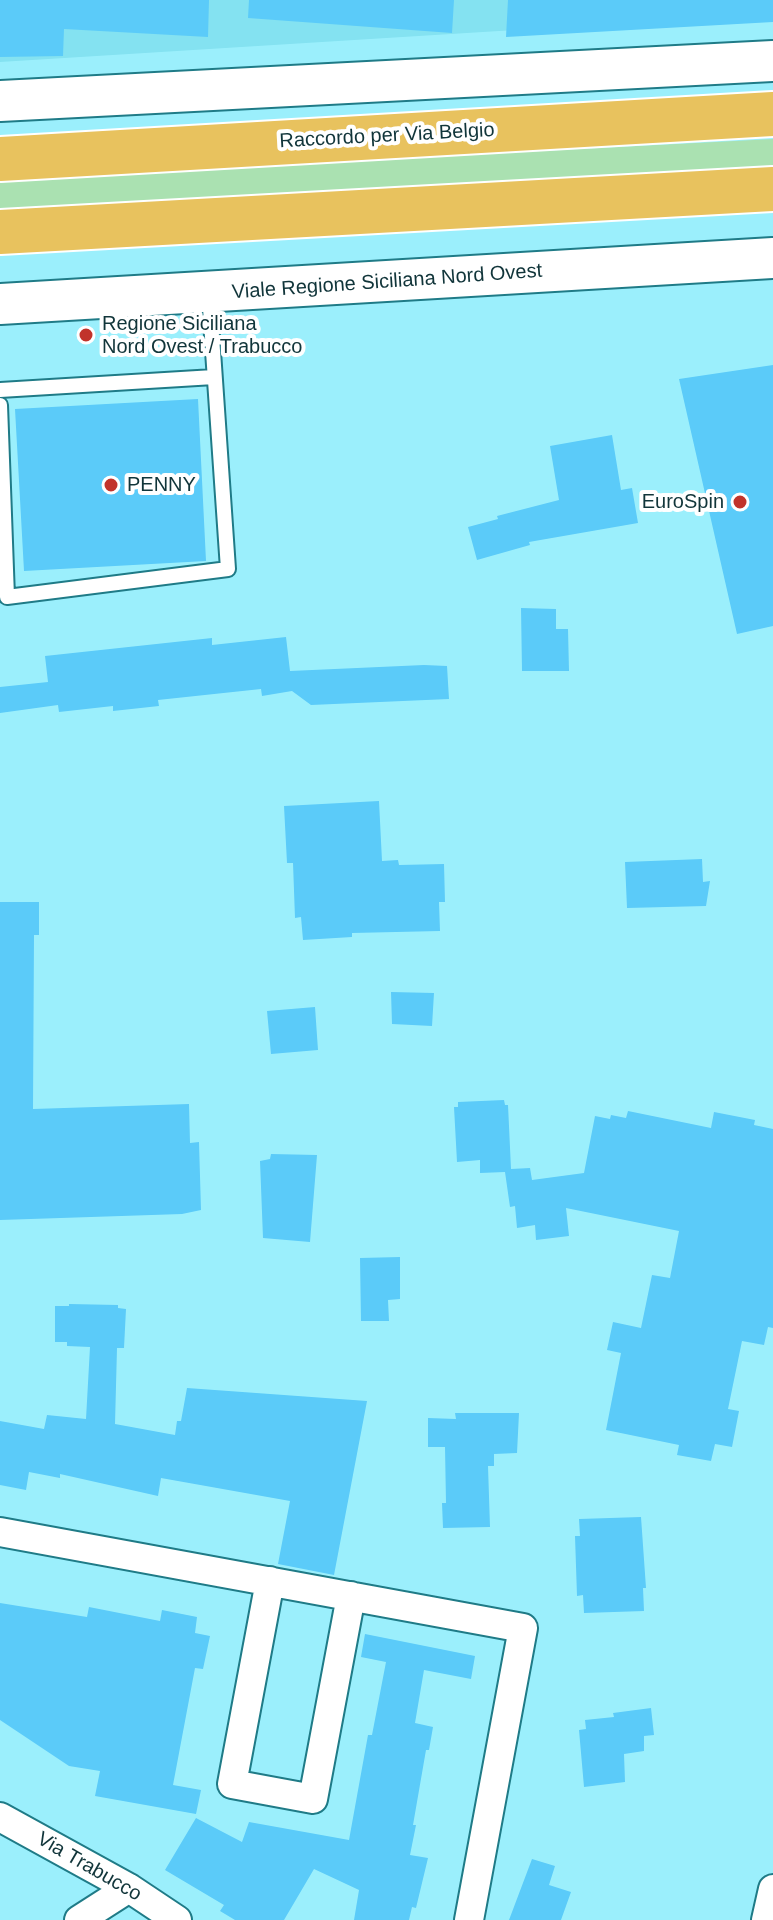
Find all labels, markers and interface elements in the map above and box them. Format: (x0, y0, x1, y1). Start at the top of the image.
street label: Raccordo per Via Belgio (279, 118, 495, 154)
street label: Viale Regione Siciliana Nord Ovest (231, 259, 543, 305)
place label: Regione Siciliana Nord Ovest / Trabucco (102, 312, 302, 359)
marker: Regione Siciliana Nord Ovest / Trabucco (77, 326, 95, 344)
place label: PENNY (127, 473, 196, 497)
marker: PENNY (102, 476, 120, 494)
place label: EuroSpin (642, 490, 724, 514)
marker: EuroSpin (731, 493, 749, 511)
street label: Via Trabucco (32, 1827, 146, 1907)

